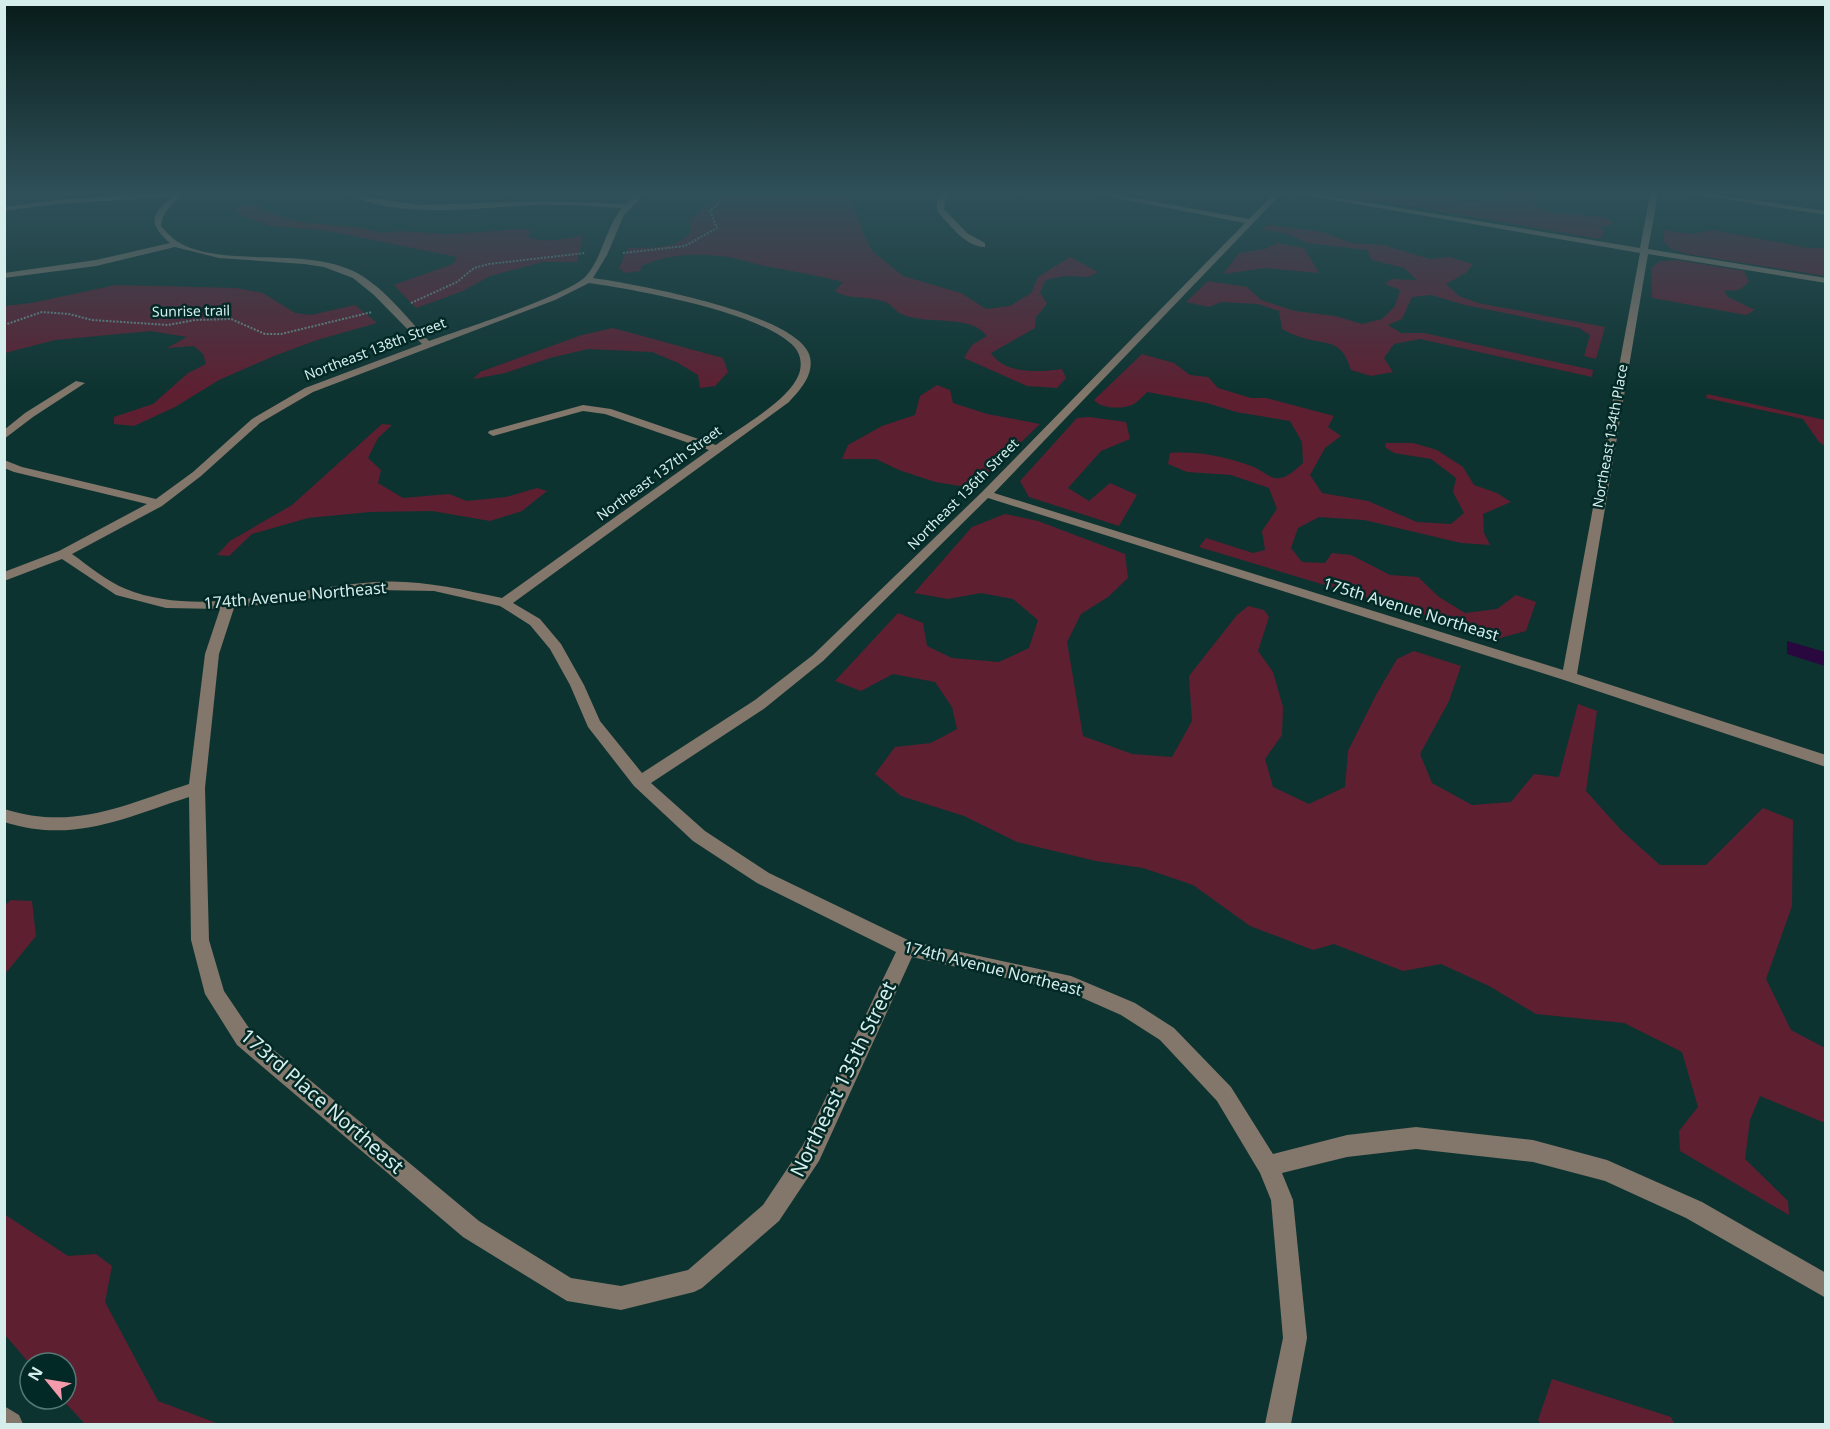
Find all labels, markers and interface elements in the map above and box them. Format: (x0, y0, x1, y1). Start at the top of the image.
street label: Sunrise trail (152, 300, 230, 321)
street label: Northeast 138th Street (301, 313, 448, 384)
street label: Northeast 134th Place (1588, 362, 1632, 509)
street label: Northeast 137th Street (592, 421, 725, 524)
street label: Northeast 136th Street (903, 434, 1022, 553)
street label: 175th Avenue Northeast (1320, 572, 1502, 646)
street label: 174th Avenue Northeast (203, 576, 387, 614)
street label: 174th Avenue Northeast (901, 935, 1085, 1001)
street label: Northeast 135th Street (783, 976, 902, 1181)
street label: 173rd Place Northeast (235, 1022, 410, 1179)
north arrow (18, 1351, 78, 1411)
text: N (22, 1362, 48, 1385)

